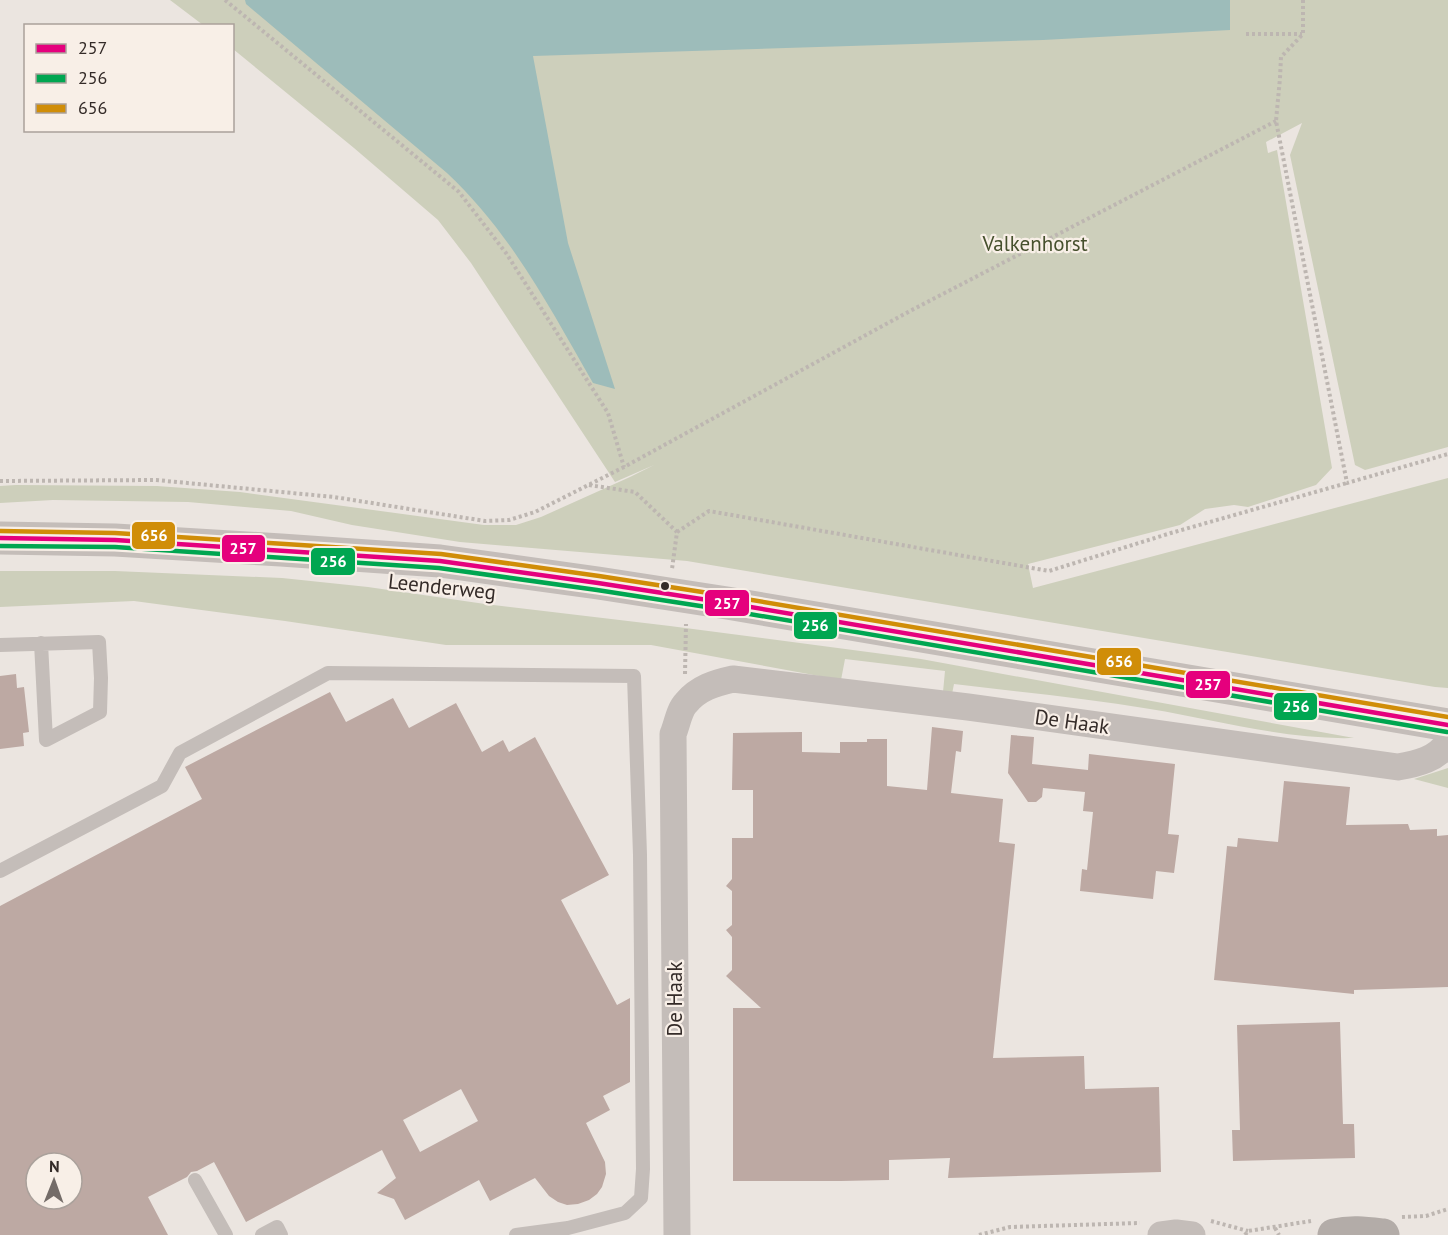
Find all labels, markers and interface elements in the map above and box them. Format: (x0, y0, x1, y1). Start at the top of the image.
legend (24, 24, 234, 132)
text: 257 (78, 36, 107, 59)
text: 256 (78, 66, 107, 89)
text: 656 (78, 96, 107, 119)
park label: Valkenhorst (981, 230, 1088, 257)
line badge: 656 (131, 521, 176, 550)
text: 656 (140, 525, 168, 545)
line badge: 257 (221, 534, 266, 563)
text: 257 (229, 538, 257, 558)
line badge: 256 (310, 547, 356, 576)
text: 256 (319, 551, 347, 571)
street label: Leenderweg (387, 567, 497, 606)
unlabelled marker (659, 580, 671, 592)
line badge: 257 (704, 589, 750, 617)
text: 257 (713, 593, 741, 613)
line badge: 256 (793, 611, 838, 640)
text: 256 (801, 615, 829, 635)
line badge: 656 (1096, 647, 1142, 676)
text: 656 (1105, 651, 1133, 671)
line badge: 257 (1185, 670, 1231, 699)
text: 257 (1194, 674, 1222, 694)
line badge: 256 (1273, 692, 1318, 721)
text: 256 (1282, 696, 1310, 716)
street label: De Haak (1033, 703, 1111, 740)
street label: De Haak (661, 961, 688, 1037)
north arrow (24, 1151, 84, 1211)
text: N (49, 1156, 60, 1176)

